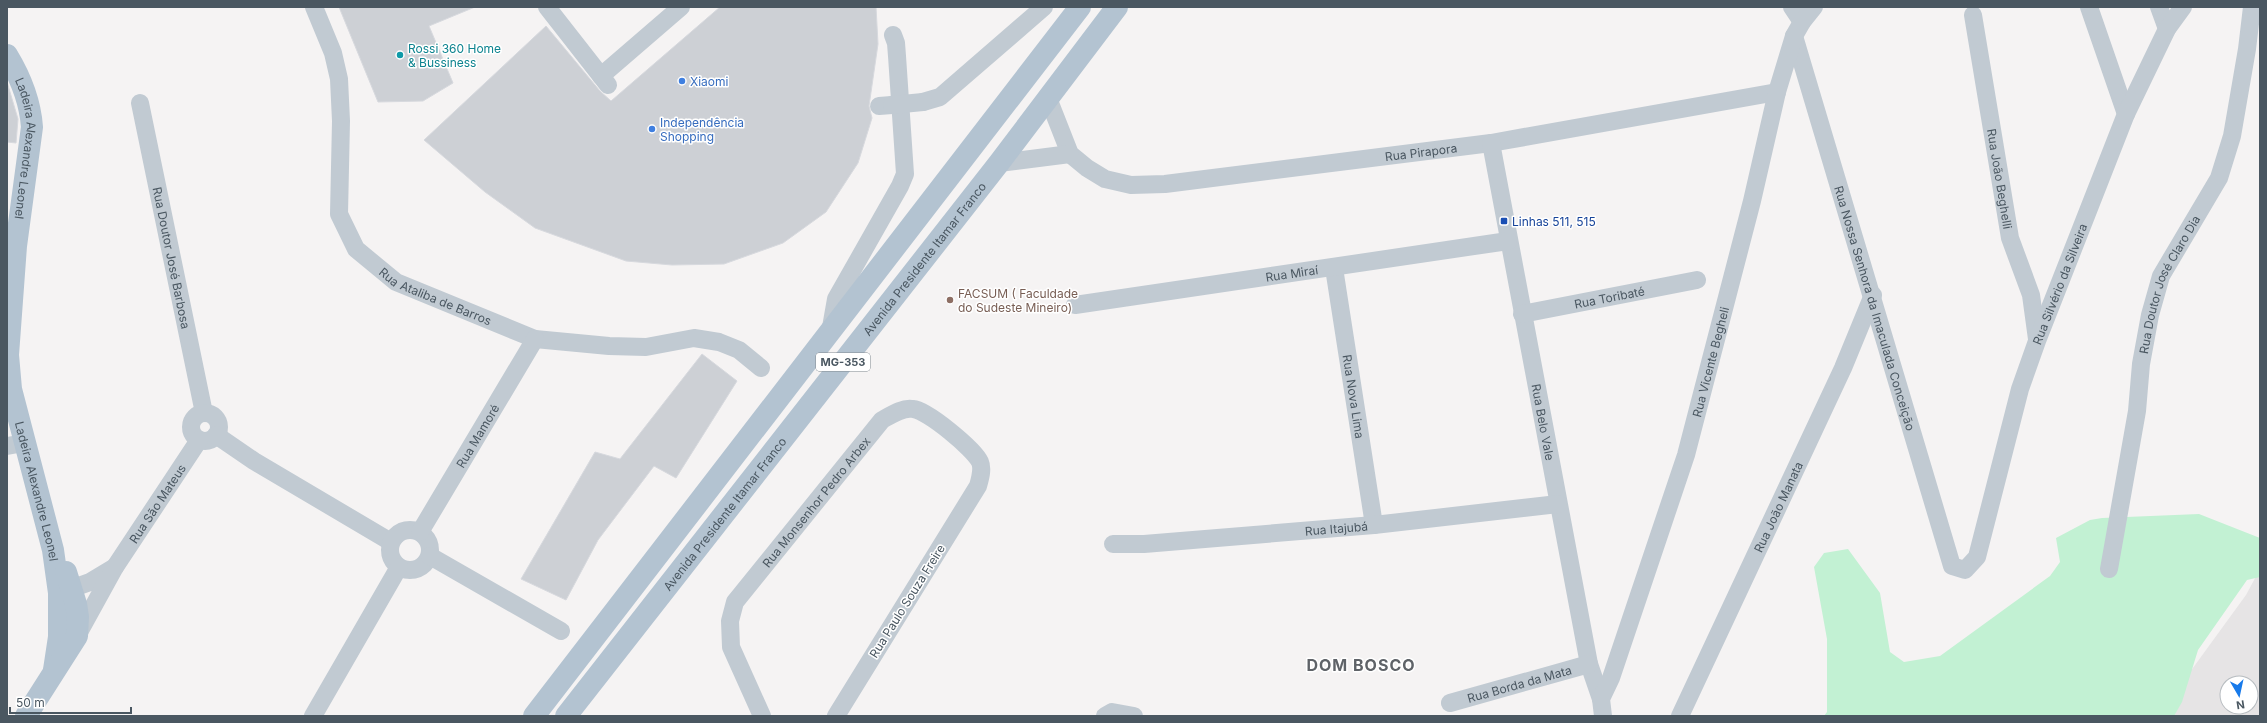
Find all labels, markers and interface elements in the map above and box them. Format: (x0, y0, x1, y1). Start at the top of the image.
place label: Rossi 360 Home & Bussiness (408, 41, 501, 70)
marker: Rossi 360 Home & Bussiness (395, 50, 405, 60)
place label: Xiaomi (690, 74, 729, 89)
street label: Ladeira Alexandre Leonel (12, 75, 40, 220)
marker: Xiaomi (677, 76, 687, 86)
place label: Independência Shopping (660, 115, 744, 144)
marker: Independência Shopping (647, 124, 657, 134)
street label: Rua João Beghelli (1984, 127, 2016, 230)
street label: Rua Pirapora (1384, 140, 1458, 164)
street label: Avenida Presidente Itamar Franco (859, 179, 989, 338)
street label: Rua Nossa Senhora da Imaculada Conceição (1832, 184, 1919, 432)
street label: Rua Doutor José Barbosa (150, 185, 194, 330)
street label: Rua Doutor José Claro Dia (2136, 212, 2203, 355)
place label: Linhas 511, 515 (1512, 214, 1596, 229)
marker: Linhas 511, 515 (1499, 216, 1509, 226)
street label: Rua Silvério da Silveira (2029, 221, 2090, 347)
street label: Rua Miraí (1264, 262, 1319, 284)
street label: Rua Ataliba de Barros (376, 264, 494, 328)
street label: Rua Toribaté (1573, 283, 1646, 311)
place label: FACSUM ( Faculdade do Sudeste Mineiro) (958, 286, 1078, 315)
marker: FACSUM ( Faculdade do Sudeste Mineiro) (945, 295, 955, 305)
street label: Rua Vicente Begheli (1689, 305, 1732, 419)
road number: MG-353 (816, 353, 870, 371)
street label: Rua Nova Lima (1340, 353, 1368, 439)
street label: Rua Belo Vale (1529, 383, 1558, 462)
street label: Rua Mamoré (453, 401, 502, 470)
street label: Ladeira Alexandre Leonel (12, 420, 62, 562)
street label: Rua Monsenhor Pedro Arbex (759, 433, 873, 570)
street label: Avenida Presidente Itamar Franco (660, 434, 789, 593)
street label: Rua João Manata (1750, 459, 1806, 555)
street label: Rua São Mateus (125, 461, 189, 546)
street label: Rua Itajubá (1304, 518, 1369, 538)
street label: Rua Paulo Souza Freire (866, 542, 948, 660)
district label: DOM BOSCO (1306, 655, 1416, 675)
street label: Rua Borda da Mata (1465, 662, 1573, 705)
north arrow (2219, 675, 2259, 715)
scale bar (10, 689, 131, 715)
text: 50 m (16, 695, 45, 710)
text: N (2235, 697, 2246, 712)

